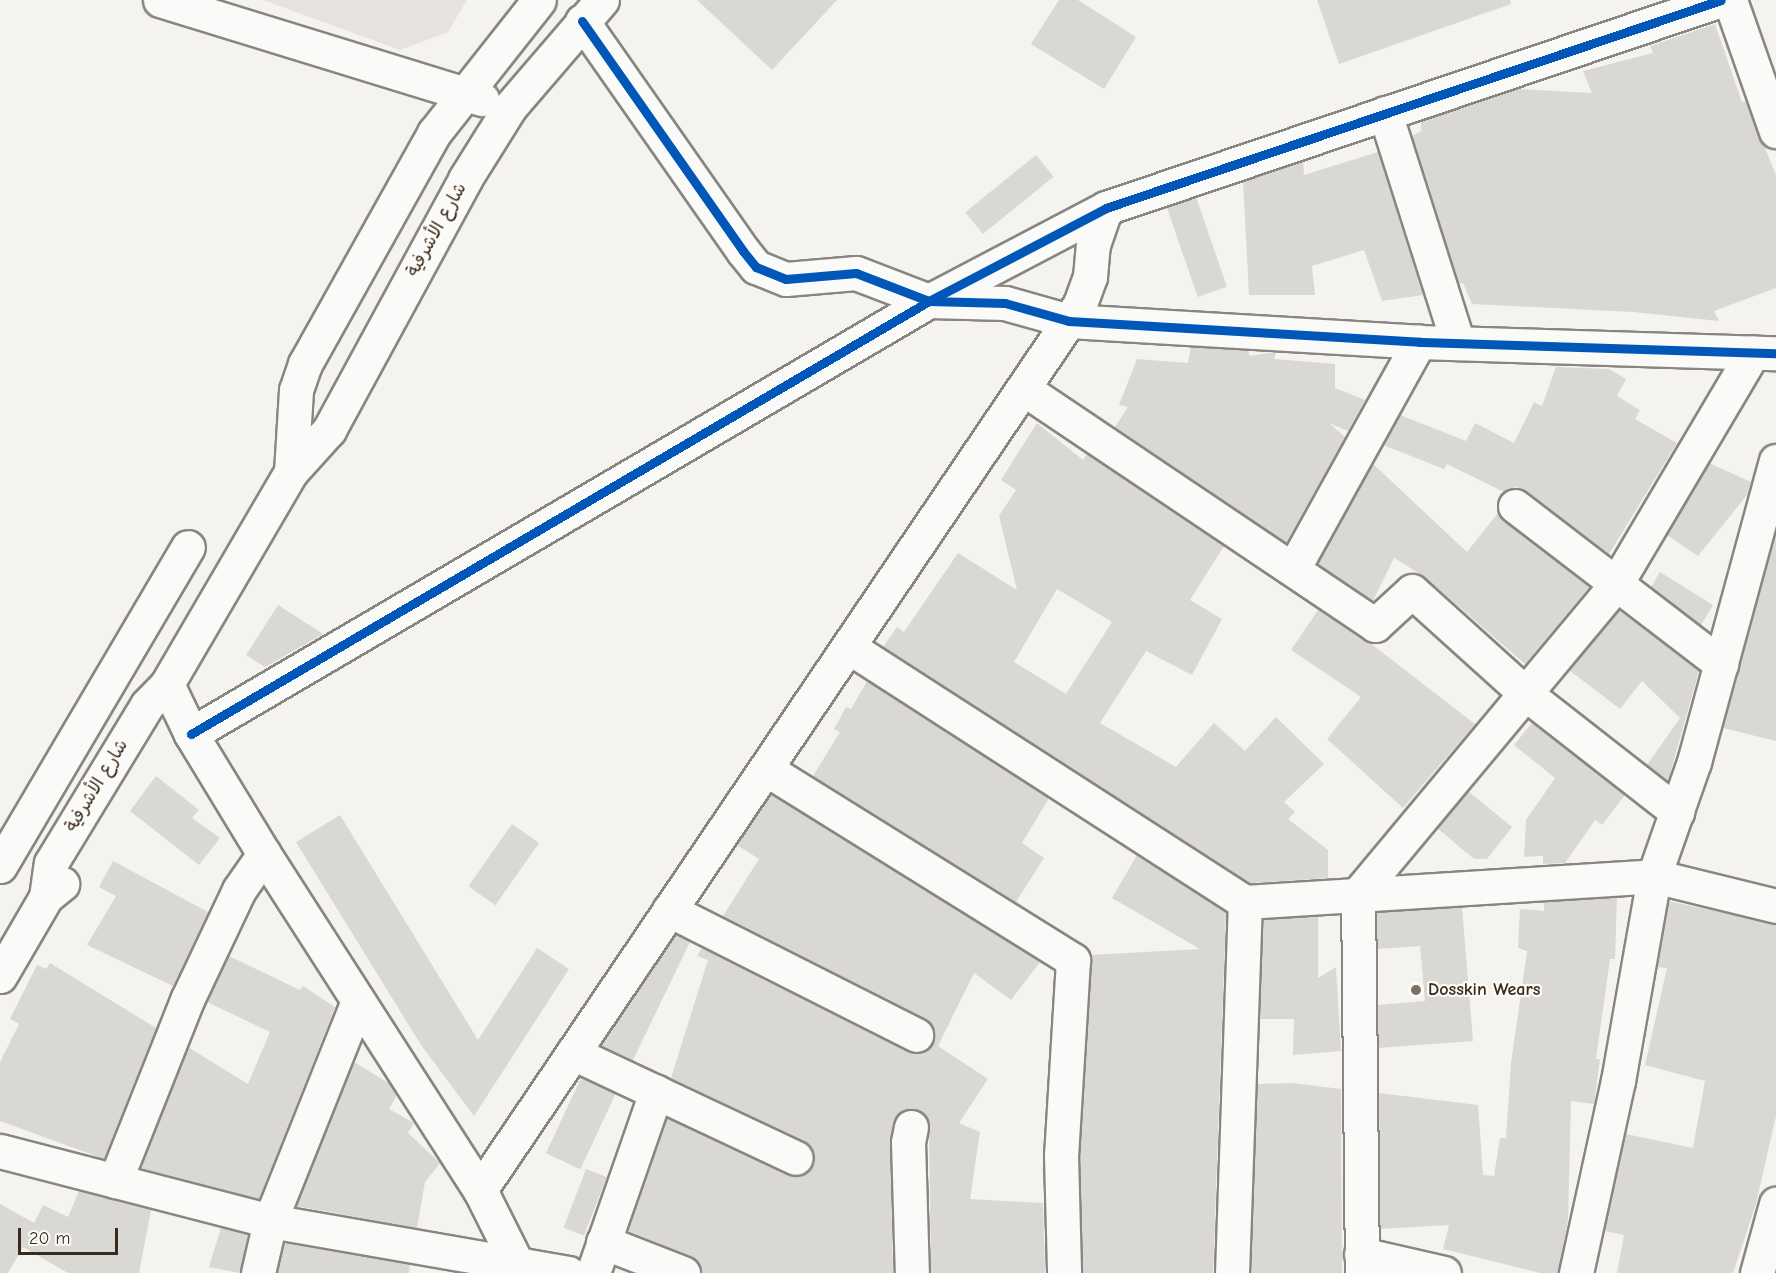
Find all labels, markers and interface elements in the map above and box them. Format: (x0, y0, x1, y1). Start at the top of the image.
street label: شارع الأشرفية (402, 179, 472, 281)
street label: شارع الأشرفية (61, 736, 133, 836)
place label: Dosskin Wears (1428, 979, 1540, 1001)
marker: Dosskin Wears (1409, 983, 1423, 997)
scale bar (21, 1216, 122, 1254)
text: 20 m (29, 1228, 70, 1249)

